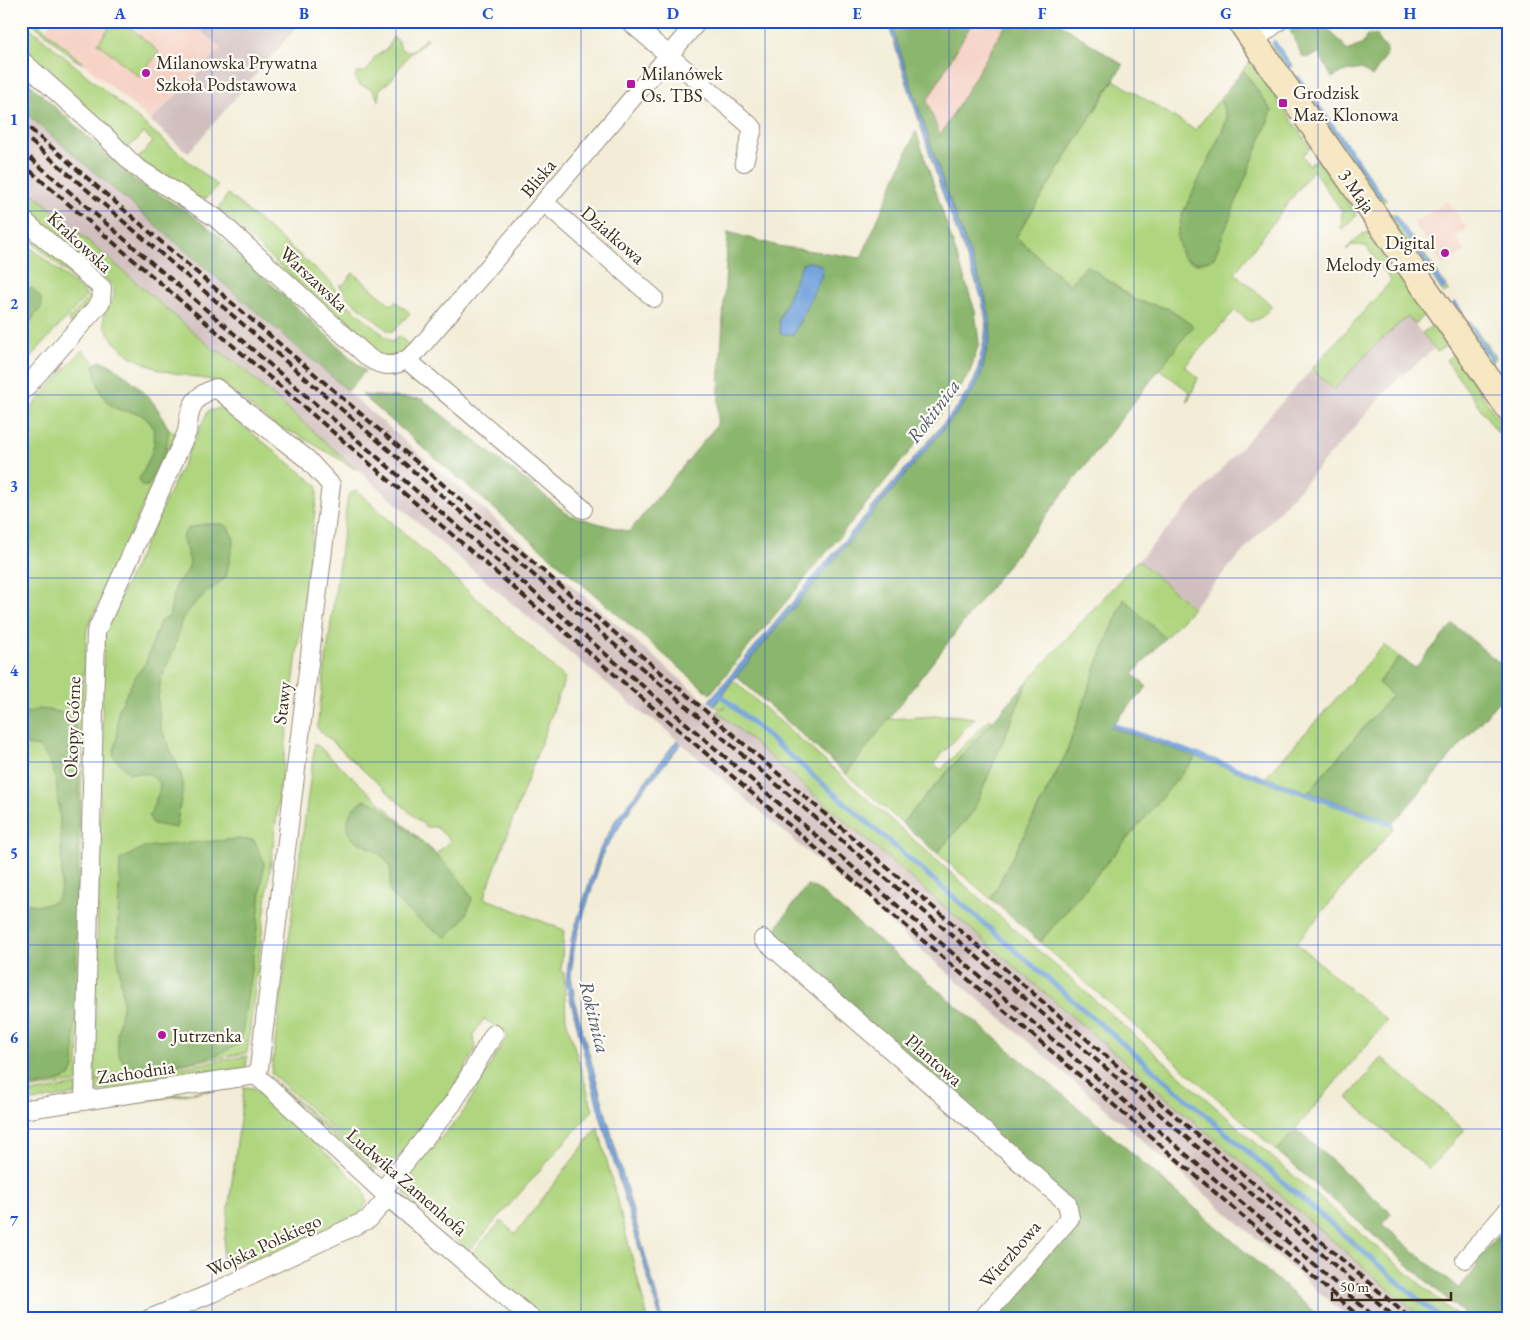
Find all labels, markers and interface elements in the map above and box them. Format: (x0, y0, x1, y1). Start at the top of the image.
text: A (113, 3, 126, 24)
text: B (299, 3, 309, 24)
text: C (482, 3, 494, 24)
text: D (667, 3, 679, 24)
text: E (852, 3, 862, 24)
text: F (1038, 3, 1047, 24)
text: G (1220, 3, 1232, 24)
text: H (1404, 3, 1417, 24)
place label: Milanowska Prywatna Szkoła Podstawowa (156, 50, 318, 97)
place label: Milanówek Os. TBS (641, 61, 724, 108)
marker: Milanowska Prywatna Szkoła Podstawowa (140, 67, 152, 79)
marker: Milanówek Os. TBS (625, 78, 637, 90)
place label: Grodzisk Maz. Klonowa (1293, 80, 1399, 127)
marker: Grodzisk Maz. Klonowa (1277, 97, 1289, 109)
text: 1 (10, 109, 18, 130)
street label: Bliska (515, 153, 562, 203)
street label: 3 Maja (1333, 164, 1382, 219)
street label: Działkowa (576, 200, 651, 270)
street label: Krakowska (42, 205, 118, 279)
place label: Digital Melody Games (1325, 230, 1435, 277)
street label: Warszawska (274, 241, 354, 318)
marker: Digital Melody Games (1439, 247, 1451, 259)
text: 2 (10, 293, 19, 314)
water label: Rokitnica (900, 374, 966, 448)
text: 3 (10, 476, 18, 497)
text: 4 (10, 660, 19, 681)
street label: Okopy Górne (58, 676, 86, 778)
street label: Stawy (267, 679, 297, 726)
text: 5 (10, 843, 18, 864)
water label: Rokitnica (573, 978, 617, 1056)
place label: Jutrzenka (170, 1023, 242, 1048)
text: 6 (10, 1027, 19, 1048)
street label: Plantowa (900, 1028, 968, 1092)
marker: Jutrzenka (156, 1029, 168, 1041)
street label: Zachodnia (96, 1054, 177, 1090)
street label: Ludwika Zamenhofa (341, 1123, 473, 1242)
street label: Wojska Polskiego (203, 1208, 325, 1282)
text: 7 (10, 1210, 19, 1231)
street label: Wierzbowa (974, 1215, 1047, 1293)
scale bar (1332, 1270, 1451, 1302)
text: 50 m (1340, 1277, 1369, 1296)

